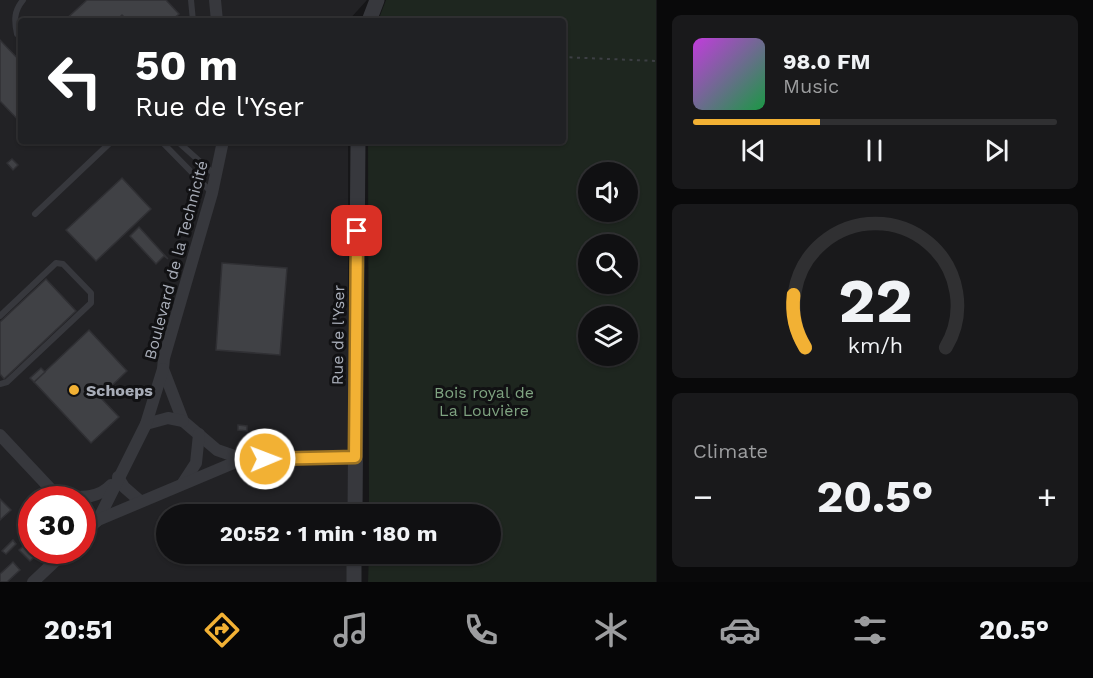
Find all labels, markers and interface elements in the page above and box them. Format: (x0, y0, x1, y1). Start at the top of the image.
text: 50 m (135, 41, 238, 90)
icon: left (36, 42, 114, 120)
text: 98.0 FM (783, 49, 870, 74)
text: Music (783, 74, 839, 98)
text: Rue de l'Yser (135, 91, 304, 123)
icon: previous (737, 134, 770, 167)
icon: pause (858, 134, 891, 167)
icon: next (980, 134, 1013, 167)
street label: Boulevard de la Technicité (140, 158, 212, 362)
map controls (578, 162, 638, 366)
button: sound (578, 162, 638, 222)
pin (331, 205, 382, 256)
icon: arrive (340, 214, 373, 247)
button: search (578, 234, 638, 294)
text: 22 (838, 264, 912, 337)
street label: Rue de l'Yser (328, 284, 348, 385)
button: layers (578, 306, 638, 366)
text: km/h (847, 333, 903, 358)
place label: Schoeps (86, 381, 153, 400)
marker: Schoeps (67, 383, 81, 397)
park label: Bois royal de La Louvière (434, 383, 534, 420)
position arrow (233, 427, 297, 491)
text: Climate (693, 439, 768, 463)
text: 20.5° (817, 470, 933, 523)
text: − (693, 477, 713, 516)
text: + (1037, 477, 1057, 516)
speed limit sign: 30 (18, 486, 96, 564)
text: 20:52 · 1 min · 180 m (220, 521, 437, 546)
icon: directions (201, 609, 243, 651)
icon: music (330, 609, 372, 651)
icon: phone (460, 609, 502, 651)
icon: climate (590, 609, 632, 651)
icon: car (719, 609, 761, 651)
icon: filters (849, 609, 891, 651)
text: 20:51 (44, 614, 113, 646)
text: 20.5° (979, 614, 1049, 646)

